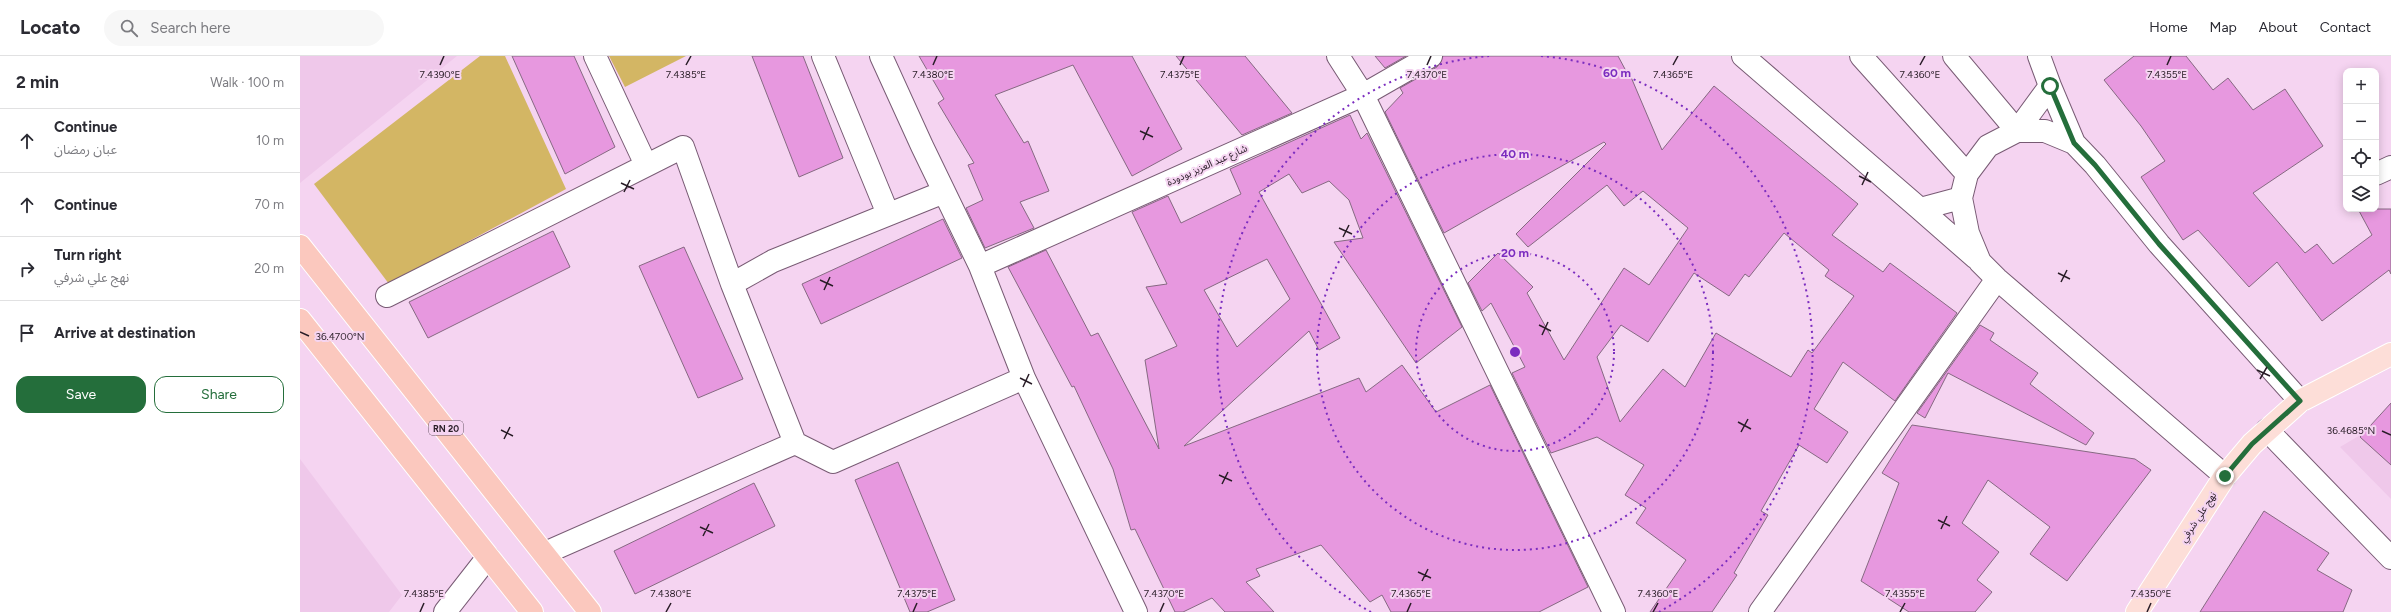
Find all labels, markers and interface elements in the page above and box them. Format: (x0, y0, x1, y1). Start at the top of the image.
search box (104, 10, 384, 46)
text: Locato (20, 16, 80, 39)
icon: search (118, 17, 140, 39)
text: Search here (150, 19, 230, 37)
text: Home (2149, 19, 2188, 36)
text: Map (2210, 19, 2237, 36)
text: About (2259, 19, 2298, 36)
text: Contact (2320, 19, 2371, 36)
text: 60 m (1603, 66, 1631, 80)
text: 7.4390°E (420, 68, 460, 81)
text: 7.4385°E (666, 68, 706, 81)
text: 7.4380°E (912, 68, 954, 81)
text: 7.4375°E (1160, 68, 1200, 81)
text: 7.4370°E (1407, 68, 1447, 81)
text: 7.4365°E (1653, 68, 1693, 81)
text: 7.4360°E (1900, 68, 1940, 81)
text: 7.4355°E (2147, 68, 2187, 81)
map controls (2343, 68, 2379, 212)
button: + (2343, 68, 2379, 104)
text: 2 min (16, 72, 59, 92)
text: Walk · 100 m (210, 75, 284, 90)
route start (2041, 77, 2059, 95)
button: − (2343, 104, 2379, 140)
text: Continue (54, 118, 117, 136)
icon: ahead (16, 130, 38, 152)
text: 10 m (256, 133, 284, 148)
button: locate (2343, 140, 2379, 176)
street label: شارع عبد العزيز بودودة (1165, 141, 1250, 190)
text: عبان رمضان (54, 142, 117, 157)
text: 40 m (1501, 147, 1529, 161)
button: layers (2343, 176, 2379, 212)
icon: ahead (16, 194, 38, 216)
text: Continue (54, 196, 117, 214)
text: 70 m (254, 197, 284, 212)
text: Turn right (54, 246, 122, 264)
text: 20 m (1501, 246, 1529, 260)
icon: right (16, 258, 38, 280)
text: 20 m (254, 261, 284, 276)
text: نهج علي شرفي (54, 270, 129, 285)
icon: arrive (16, 322, 38, 344)
text: Arrive at destination (54, 324, 195, 342)
text: 36.4700°N (315, 330, 365, 343)
centre of rings (1508, 345, 1522, 359)
button: Save (16, 376, 146, 413)
button: Share (154, 376, 284, 413)
road number: RN 20 (429, 421, 463, 435)
text: 36.4685°N (2327, 424, 2375, 437)
route end (2216, 467, 2234, 485)
street label: نهج علي شرفي (2177, 489, 2220, 546)
text: 7.4385°E (404, 587, 444, 600)
text: 7.4380°E (650, 587, 692, 600)
text: 7.4375°E (897, 587, 937, 600)
text: 7.4370°E (1144, 587, 1184, 600)
text: 7.4365°E (1391, 587, 1431, 600)
text: 7.4360°E (1638, 587, 1678, 600)
text: 7.4355°E (1885, 587, 1925, 600)
text: 7.4350°E (2131, 587, 2172, 600)

